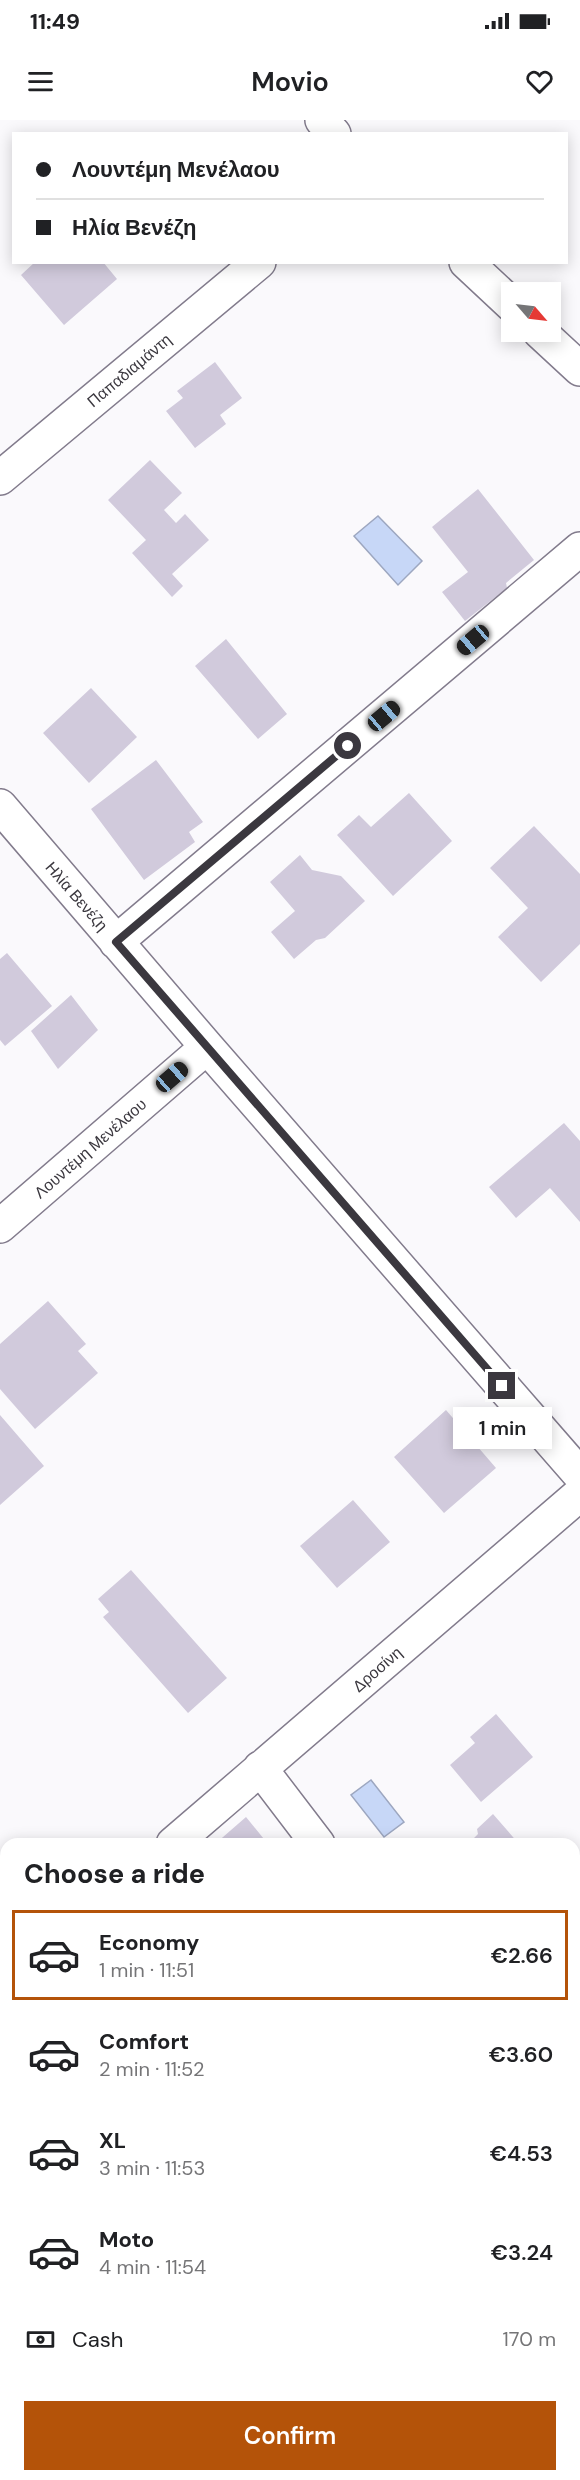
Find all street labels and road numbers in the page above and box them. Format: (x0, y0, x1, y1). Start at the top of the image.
street label: Παπαδιαμάντη (83, 329, 176, 412)
street label: Ηλία Βενέζη (41, 857, 113, 935)
street label: Λουντέμη Μενέλαου (30, 1094, 151, 1203)
street label: Δροσίνη (348, 1642, 406, 1697)

